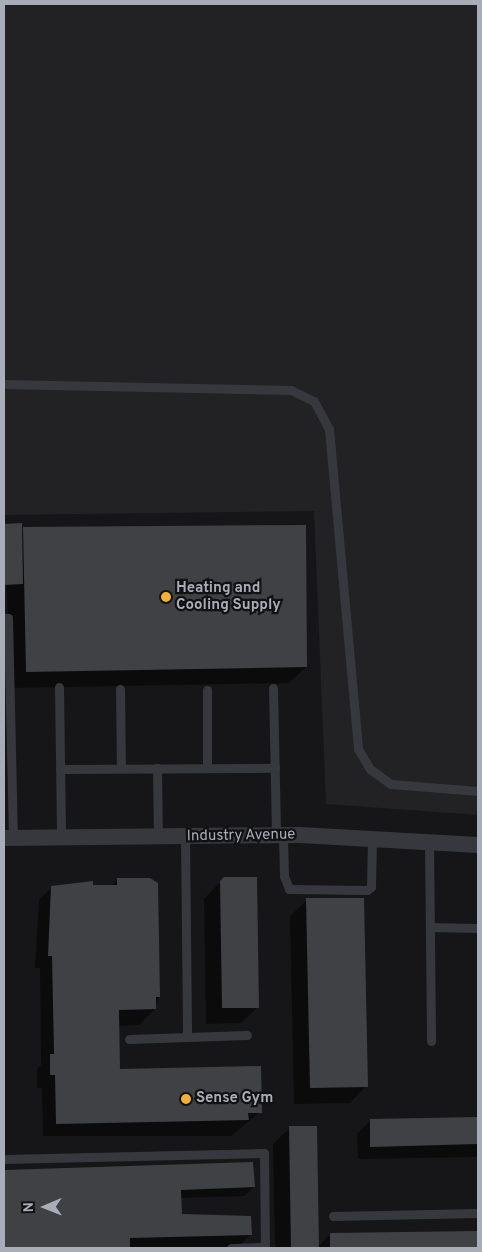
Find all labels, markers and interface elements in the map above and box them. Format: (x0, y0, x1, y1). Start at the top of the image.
place label: Heating and Cooling Supply (176, 579, 281, 614)
marker: Heating and Cooling Supply (160, 591, 172, 603)
street label: Industry Avenue (186, 826, 296, 846)
place label: Sense Gym (196, 1090, 273, 1108)
marker: Sense Gym (180, 1093, 192, 1105)
north arrow (20, 1182, 70, 1232)
text: N (21, 1202, 38, 1212)

